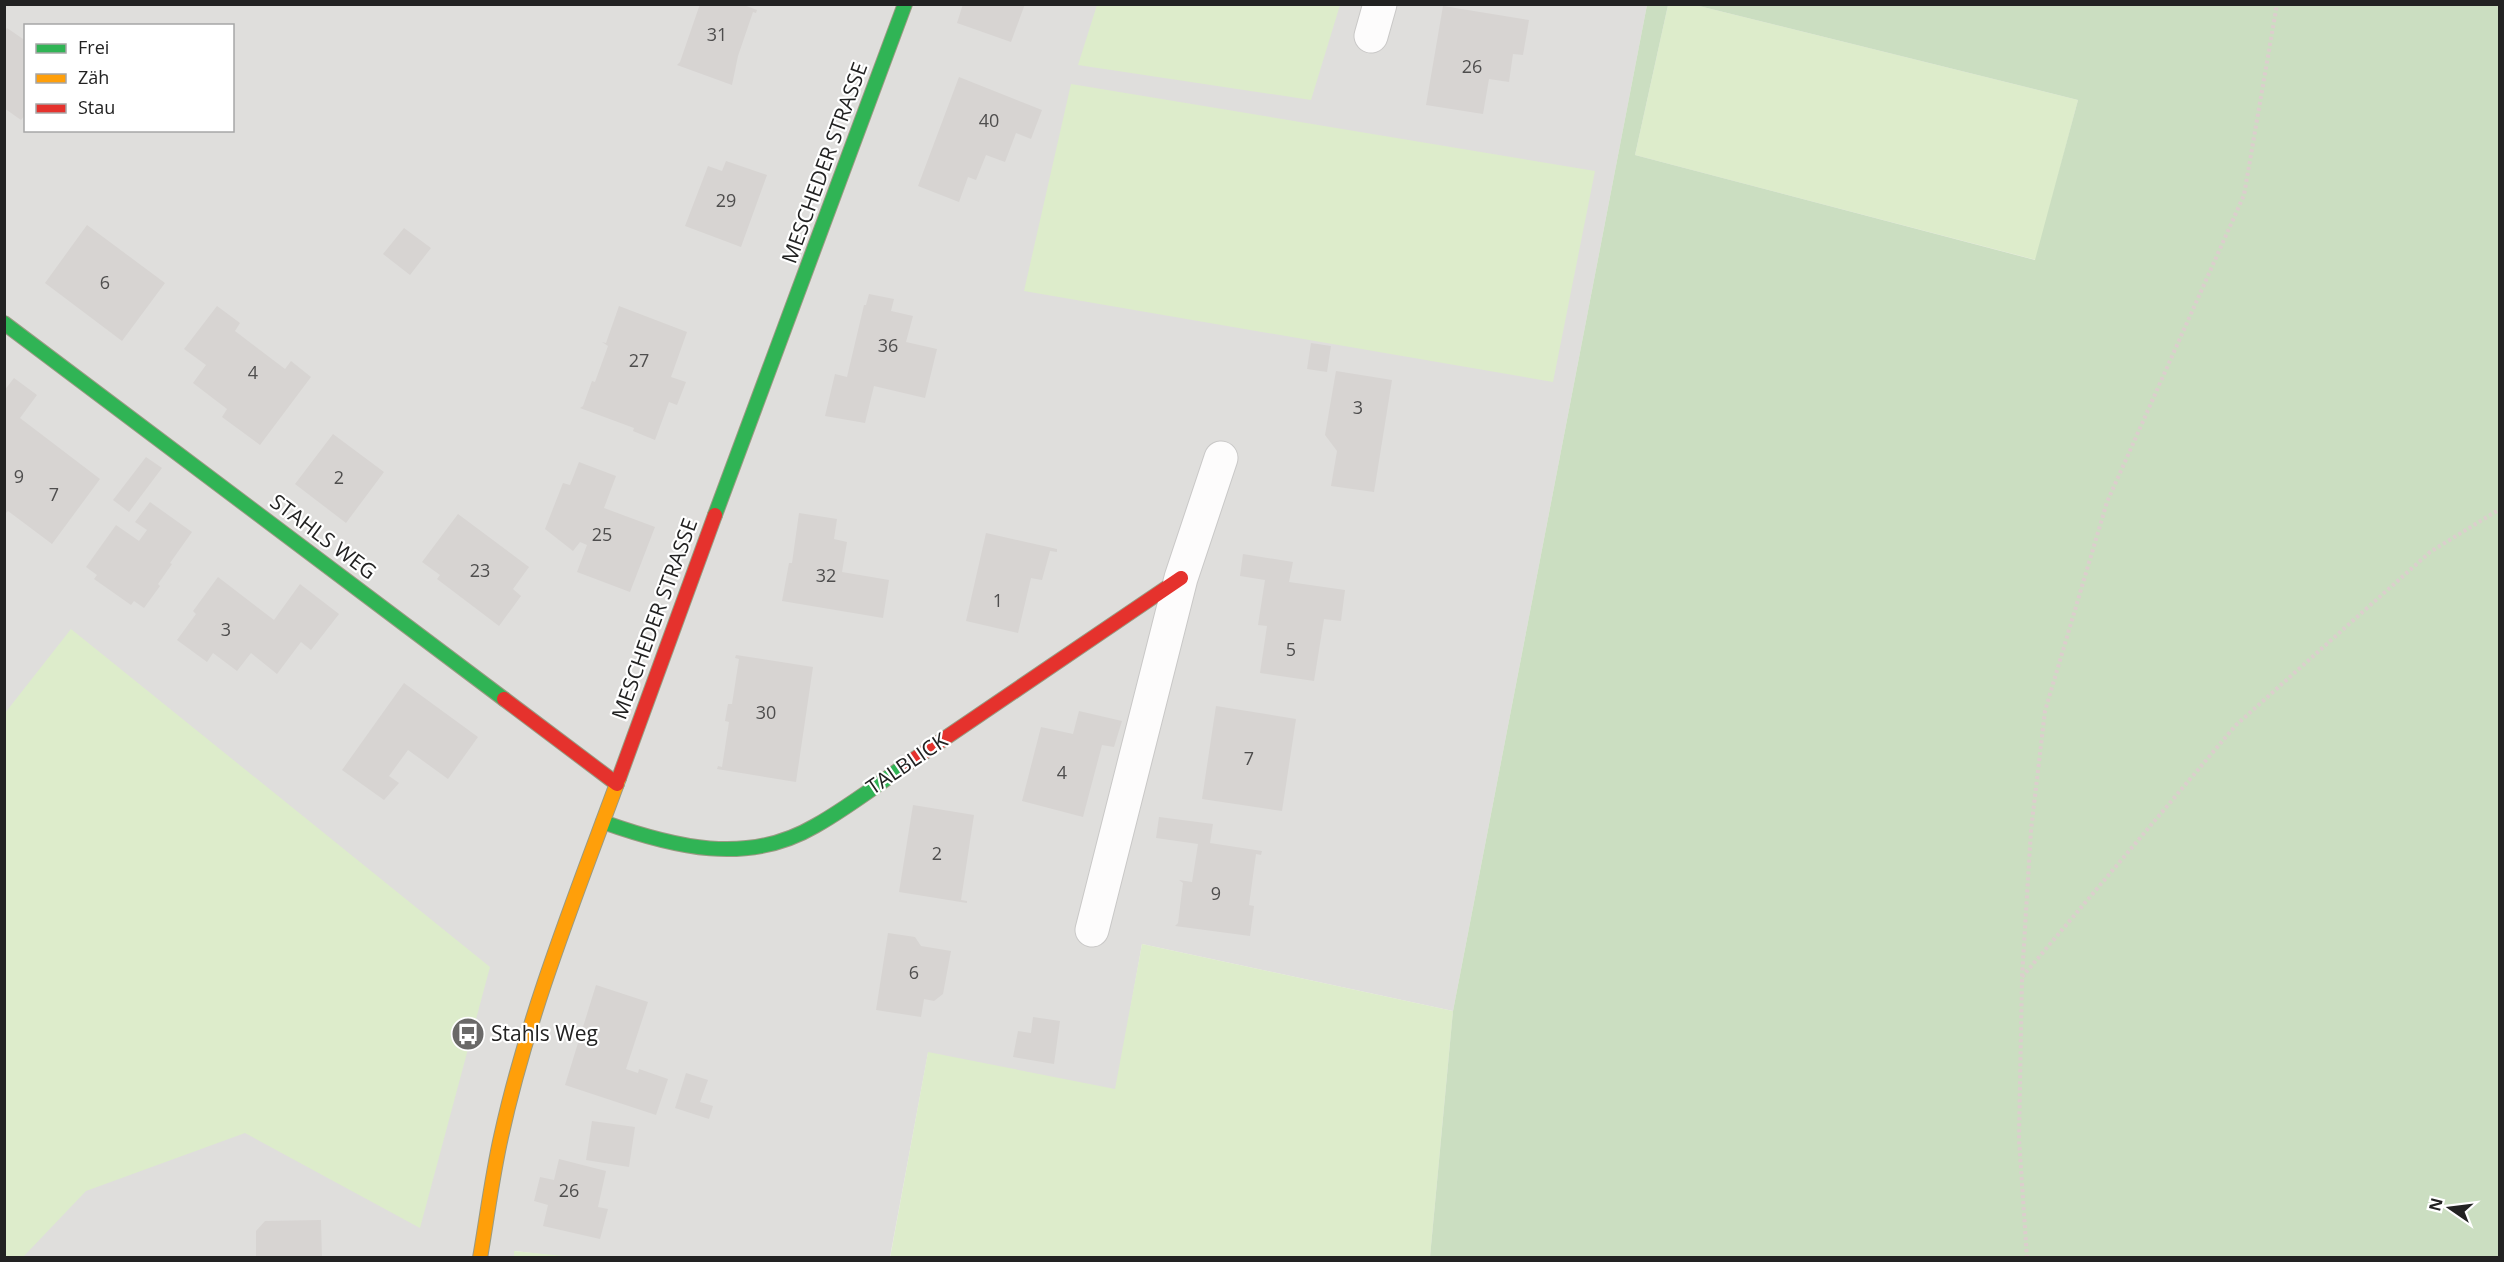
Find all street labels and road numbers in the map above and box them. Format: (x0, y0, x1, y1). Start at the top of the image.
street label: MESCHEDER STRASSE (775, 58, 873, 267)
street label: STAHLS WEG (265, 487, 382, 585)
street label: MESCHEDER STRASSE (605, 514, 703, 723)
street label: TALBLICK (860, 726, 953, 801)

